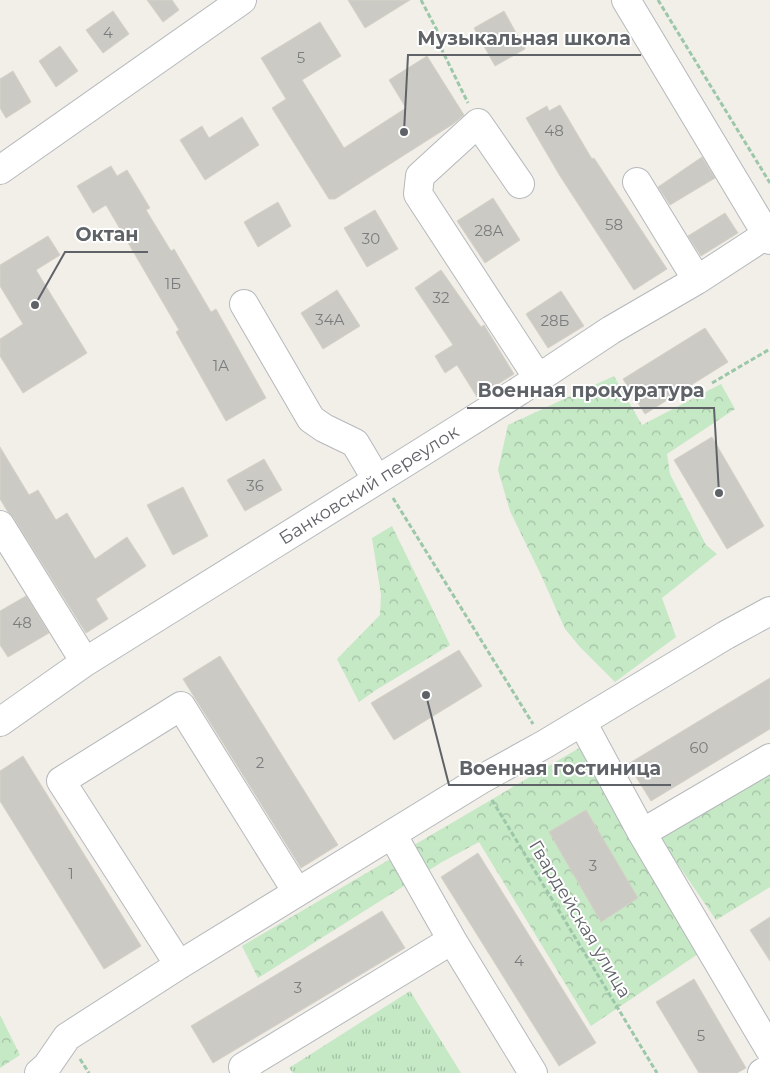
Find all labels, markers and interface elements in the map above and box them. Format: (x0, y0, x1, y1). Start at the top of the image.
callout: Музыкальная школа (408, 21, 641, 55)
house number: 4 (103, 23, 113, 42)
text: Музыкальная школа (417, 27, 631, 50)
house number: 5 (297, 48, 305, 67)
house number: 48 (544, 121, 564, 140)
house number: 58 (605, 215, 623, 234)
callout: Октан (65, 218, 148, 252)
house number: 28А (474, 221, 504, 240)
text: Октан (76, 223, 138, 246)
house number: 30 (362, 229, 380, 248)
house number: 1Б (165, 274, 181, 293)
house number: 32 (433, 288, 449, 307)
house number: 34А (315, 310, 345, 329)
house number: 28Б (541, 311, 570, 330)
house number: 1А (213, 356, 229, 375)
callout: Военная прокуратура (467, 374, 714, 408)
text: Военная прокуратура (478, 379, 704, 402)
street label: Банковский переулок (275, 420, 463, 549)
house number: 36 (246, 476, 264, 495)
house number: 48 (12, 613, 32, 632)
house number: 60 (689, 738, 709, 757)
callout: Военная гостиница (449, 751, 671, 785)
house number: 2 (256, 753, 264, 772)
text: Военная гостиница (459, 757, 661, 780)
street label: Гвардейская улица (524, 836, 636, 1002)
house number: 3 (589, 856, 597, 875)
house number: 1 (68, 864, 74, 883)
house number: 4 (514, 951, 524, 970)
house number: 3 (294, 978, 302, 997)
house number: 5 (697, 1026, 705, 1045)

